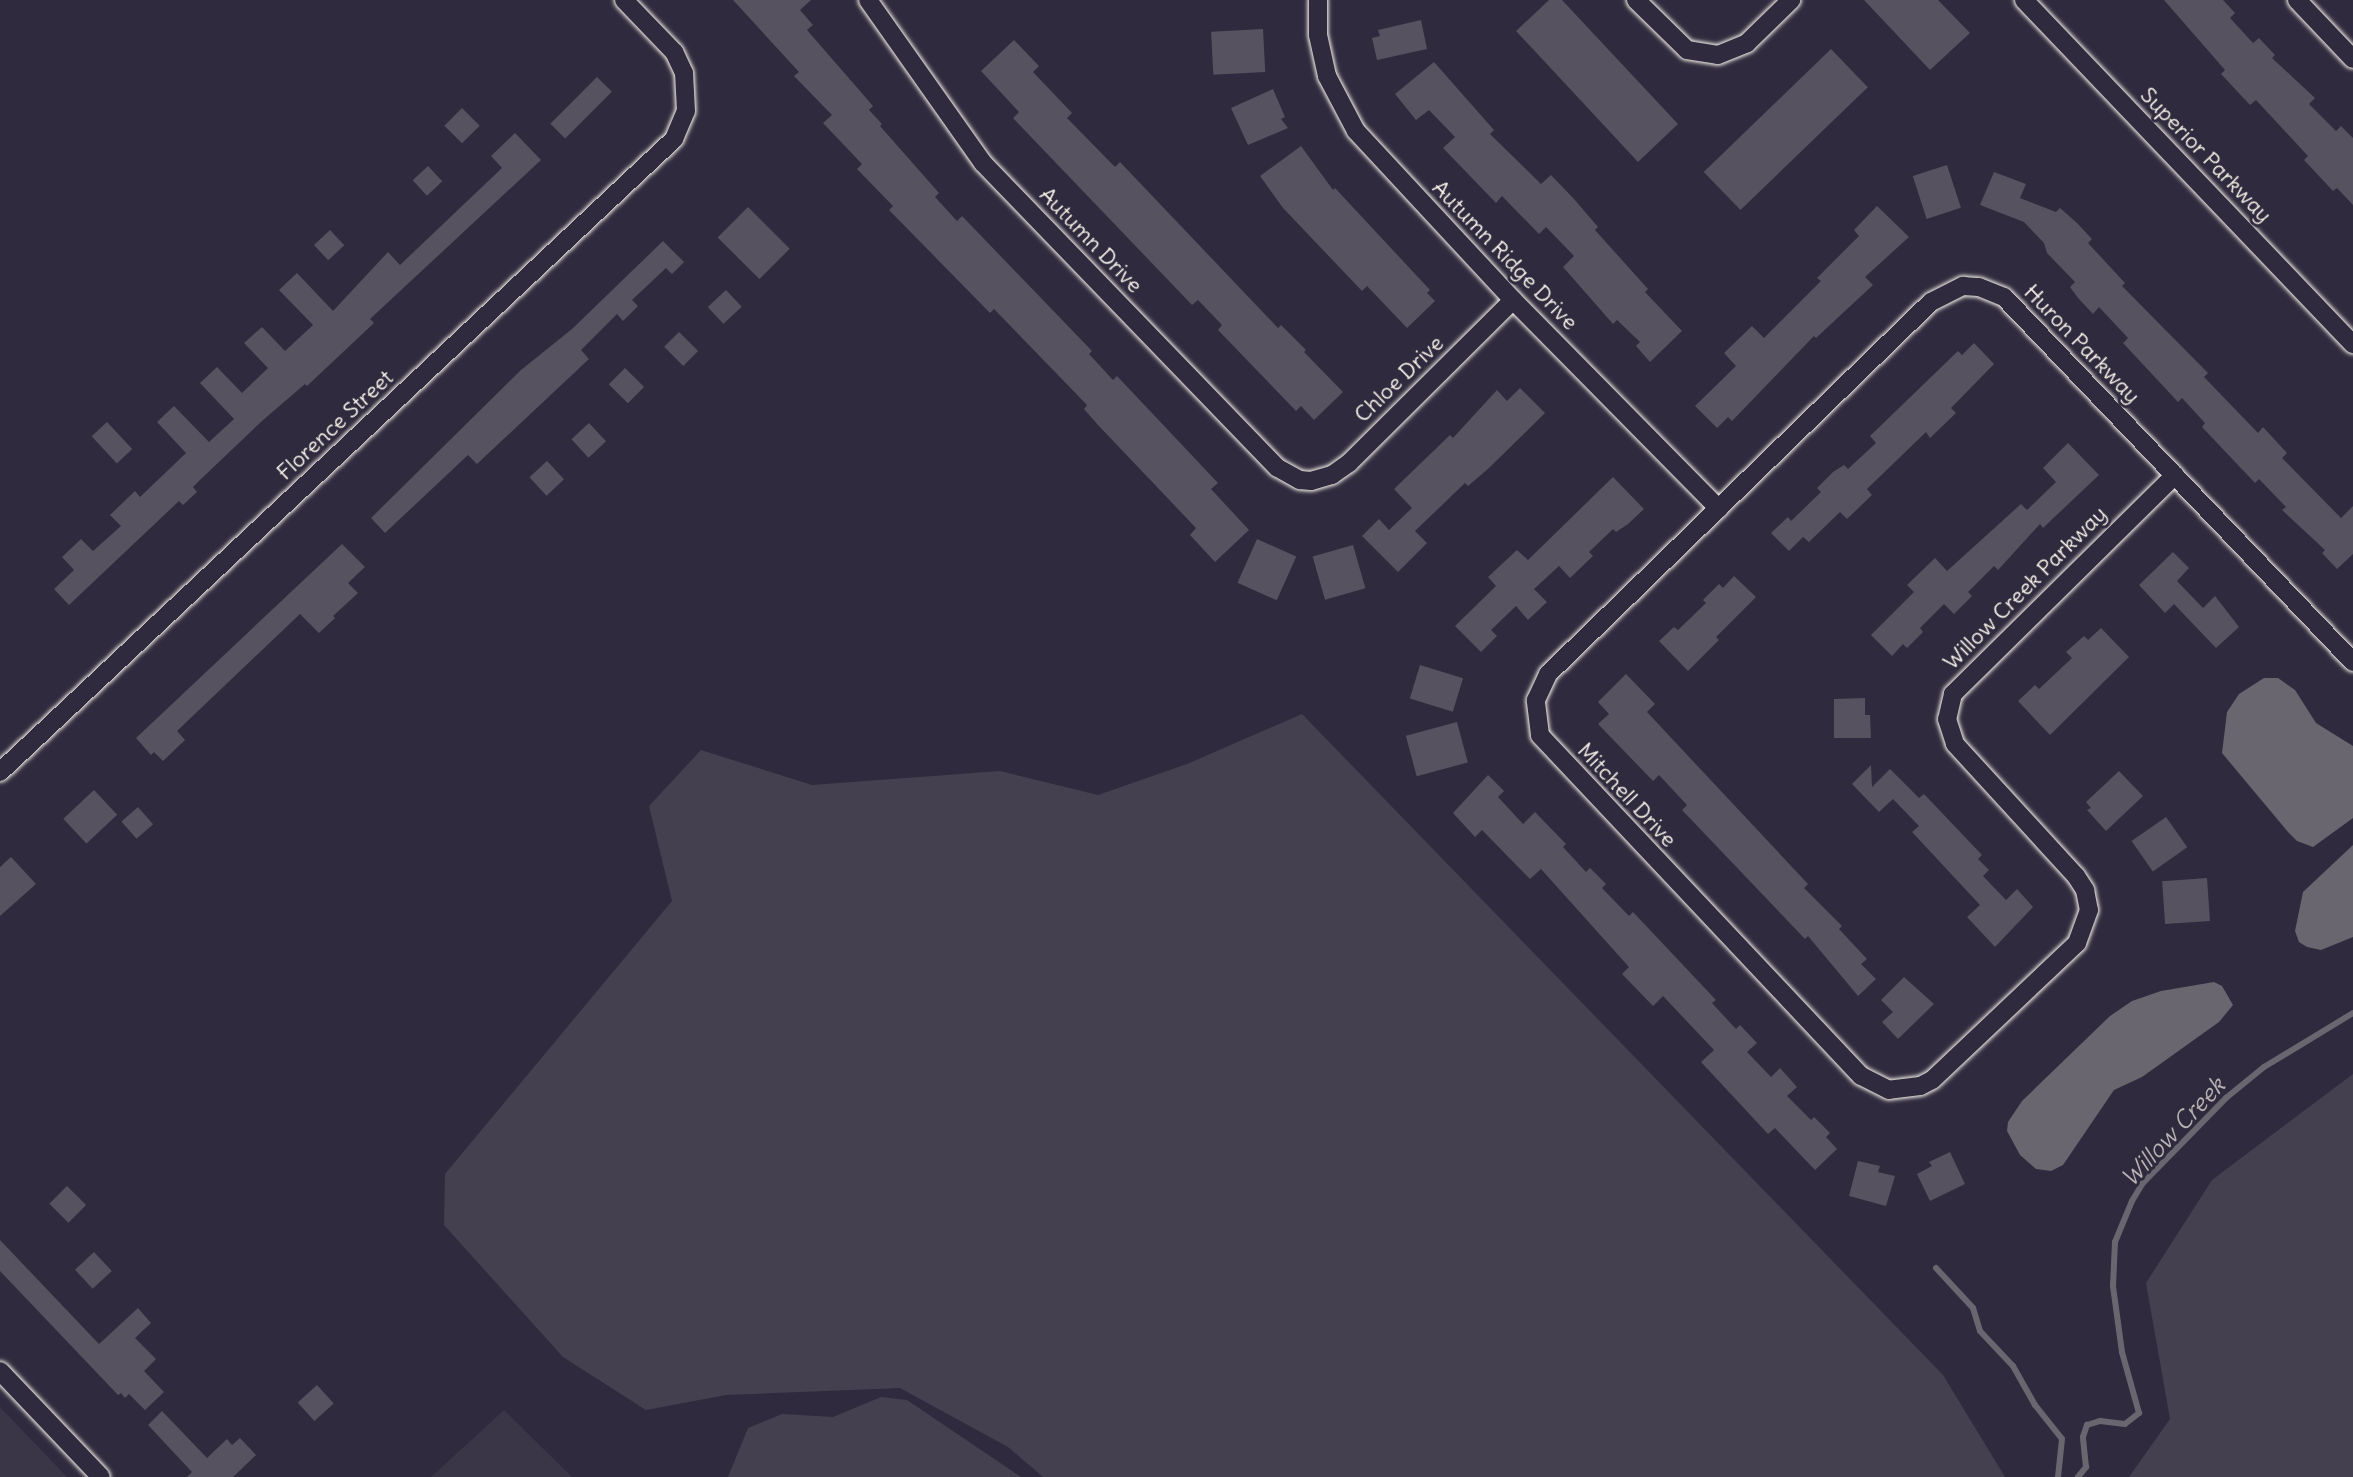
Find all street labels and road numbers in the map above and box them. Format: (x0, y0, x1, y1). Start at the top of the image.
street label: Superior Parkway (2135, 82, 2277, 228)
street label: Autumn Ridge Drive (1427, 175, 1583, 335)
street label: Autumn Drive (1034, 182, 1148, 298)
street label: Huron Parkway (2019, 279, 2145, 409)
street label: Chloe Drive (1349, 330, 1449, 428)
street label: Florence Street (271, 364, 399, 486)
street label: Willow Creek Parkway (1938, 501, 2112, 675)
street label: Mitchell Drive (1572, 737, 1682, 853)

